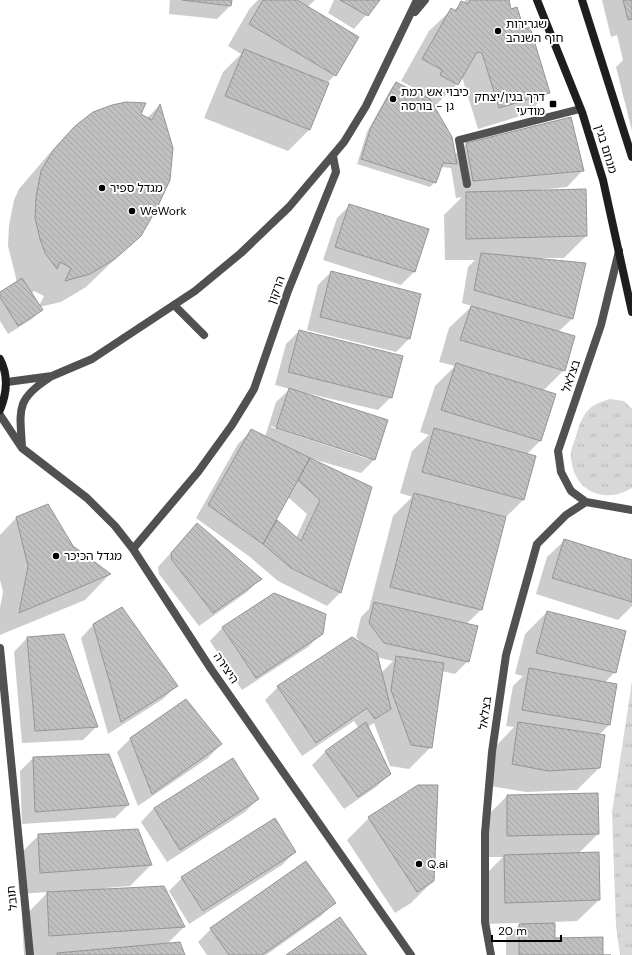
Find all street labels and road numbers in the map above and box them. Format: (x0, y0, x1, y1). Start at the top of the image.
street label: מנחם בגין (591, 123, 621, 175)
street label: הרקון (264, 274, 288, 306)
street label: בצלאל (558, 357, 584, 394)
street label: היצירה (210, 649, 242, 687)
street label: בצלאל (475, 695, 495, 731)
street label: תובל (3, 885, 21, 911)

